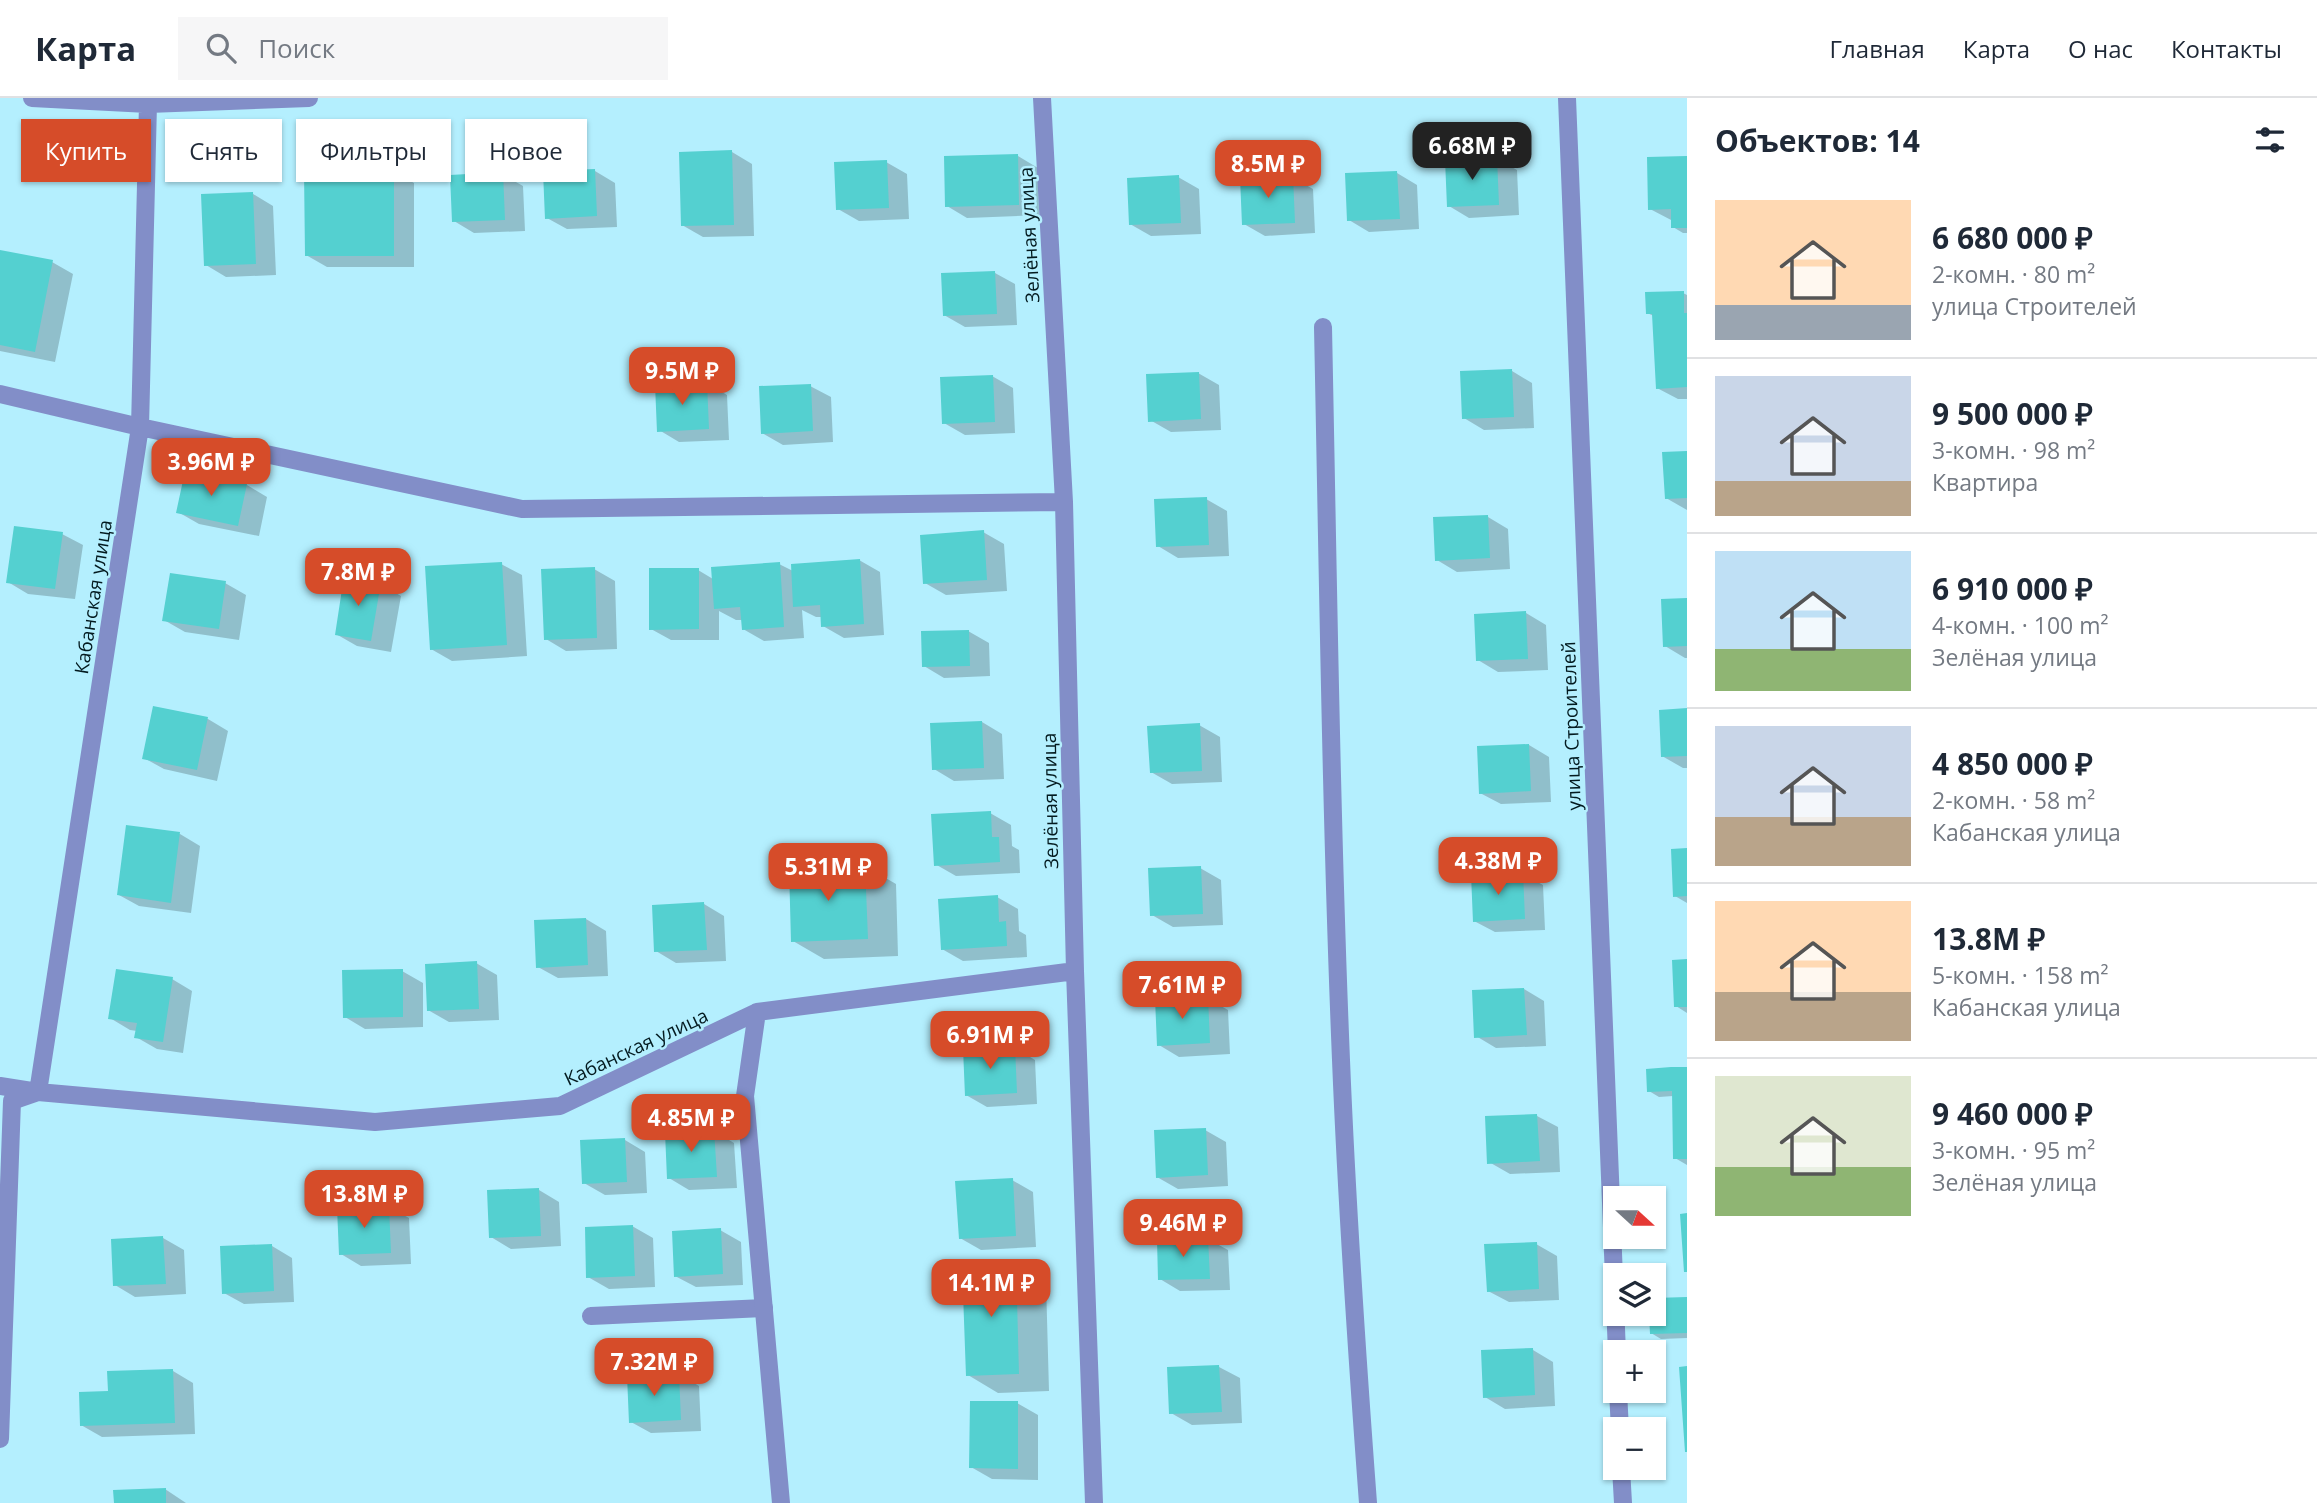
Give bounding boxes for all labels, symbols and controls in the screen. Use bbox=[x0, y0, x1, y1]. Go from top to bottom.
search box bbox=[178, 17, 668, 80]
text: Карта bbox=[35, 26, 136, 71]
icon: search bbox=[202, 29, 240, 67]
text: Поиск bbox=[258, 30, 335, 66]
text: Главная bbox=[1830, 32, 1925, 65]
text: Карта bbox=[1963, 32, 2030, 65]
text: О нас bbox=[2068, 32, 2133, 65]
text: Контакты bbox=[2171, 32, 2282, 65]
chip: Купить bbox=[21, 119, 151, 182]
chip: Снять bbox=[165, 119, 282, 182]
chip: Фильтры bbox=[296, 119, 451, 182]
chip: Новое bbox=[465, 119, 587, 182]
text: Объектов: 14 bbox=[1715, 120, 1920, 161]
icon: filters bbox=[2251, 121, 2289, 159]
pin: 6.68M ₽ bbox=[1407, 122, 1537, 182]
text: 6.68M ₽ bbox=[1428, 129, 1516, 161]
pin: 8.5M ₽ bbox=[1211, 140, 1325, 200]
text: 8.5M ₽ bbox=[1231, 147, 1305, 179]
street label: Зелёная улица bbox=[1012, 166, 1046, 304]
text: 6 680 000 ₽ bbox=[1932, 217, 2093, 258]
icon: home bbox=[1771, 228, 1855, 312]
text: 2-комн. · 80 m² bbox=[1932, 258, 2095, 290]
text: улица Строителей bbox=[1932, 290, 2137, 322]
pin: 9.5M ₽ bbox=[625, 348, 739, 407]
text: 9.5M ₽ bbox=[645, 354, 719, 386]
text: 9 500 000 ₽ bbox=[1932, 393, 2093, 434]
icon: home bbox=[1771, 404, 1855, 488]
text: 3-комн. · 98 m² bbox=[1932, 434, 2095, 466]
pin: 3.96M ₽ bbox=[146, 438, 276, 498]
text: 3.96M ₽ bbox=[167, 445, 255, 477]
text: Квартира bbox=[1932, 466, 2038, 498]
street label: Кабанская улица bbox=[68, 518, 118, 676]
pin: 7.8M ₽ bbox=[301, 548, 415, 608]
text: 7.8M ₽ bbox=[321, 555, 395, 587]
text: 6 910 000 ₽ bbox=[1932, 568, 2093, 609]
icon: home bbox=[1771, 579, 1855, 663]
text: 4-комн. · 100 m² bbox=[1932, 609, 2108, 641]
street label: улица Строителей bbox=[1555, 641, 1587, 811]
text: Зелёная улица bbox=[1932, 641, 2097, 673]
street label: Зелёная улица bbox=[1036, 733, 1064, 869]
text: 4 850 000 ₽ bbox=[1932, 743, 2093, 784]
icon: home bbox=[1771, 754, 1855, 838]
text: 2-комн. · 58 m² bbox=[1932, 784, 2095, 816]
text: Кабанская улица bbox=[1932, 816, 2121, 848]
pin: 4.38M ₽ bbox=[1433, 838, 1563, 897]
pin: 5.31M ₽ bbox=[763, 844, 893, 903]
text: 4.38M ₽ bbox=[1454, 844, 1542, 876]
text: 5.31M ₽ bbox=[784, 850, 872, 882]
text: 13.8M ₽ bbox=[1932, 918, 2046, 959]
icon: home bbox=[1771, 929, 1855, 1013]
text: 5-комн. · 158 m² bbox=[1932, 959, 2108, 991]
pin: 7.61M ₽ bbox=[1117, 962, 1247, 1021]
text: 7.61M ₽ bbox=[1138, 968, 1226, 1000]
text: Кабанская улица bbox=[1932, 991, 2121, 1023]
street label: Кабанская улица bbox=[560, 1002, 712, 1092]
pin: 6.91M ₽ bbox=[925, 1012, 1055, 1071]
text: 6.91M ₽ bbox=[946, 1018, 1034, 1050]
text: 9 460 000 ₽ bbox=[1932, 1093, 2093, 1134]
pin: 4.85M ₽ bbox=[626, 1094, 756, 1154]
text: 4.85M ₽ bbox=[647, 1101, 735, 1133]
icon: home bbox=[1771, 1104, 1855, 1188]
text: 3-комн. · 95 m² bbox=[1932, 1134, 2095, 1166]
text: Зелёная улица bbox=[1932, 1166, 2097, 1198]
pin: 13.8M ₽ bbox=[299, 1170, 429, 1230]
text: 13.8M ₽ bbox=[320, 1177, 408, 1209]
north arrow bbox=[1603, 1186, 1666, 1250]
map controls bbox=[1603, 1186, 1666, 1480]
pin: 9.46M ₽ bbox=[1118, 1200, 1248, 1259]
text: 9.46M ₽ bbox=[1139, 1206, 1227, 1238]
pin: 14.1M ₽ bbox=[926, 1260, 1056, 1319]
button: layers bbox=[1603, 1263, 1666, 1326]
text: 14.1M ₽ bbox=[947, 1266, 1035, 1298]
pin: 7.32M ₽ bbox=[589, 1338, 719, 1398]
button: + bbox=[1603, 1340, 1666, 1403]
text: 7.32M ₽ bbox=[610, 1345, 698, 1377]
button: − bbox=[1603, 1417, 1666, 1480]

